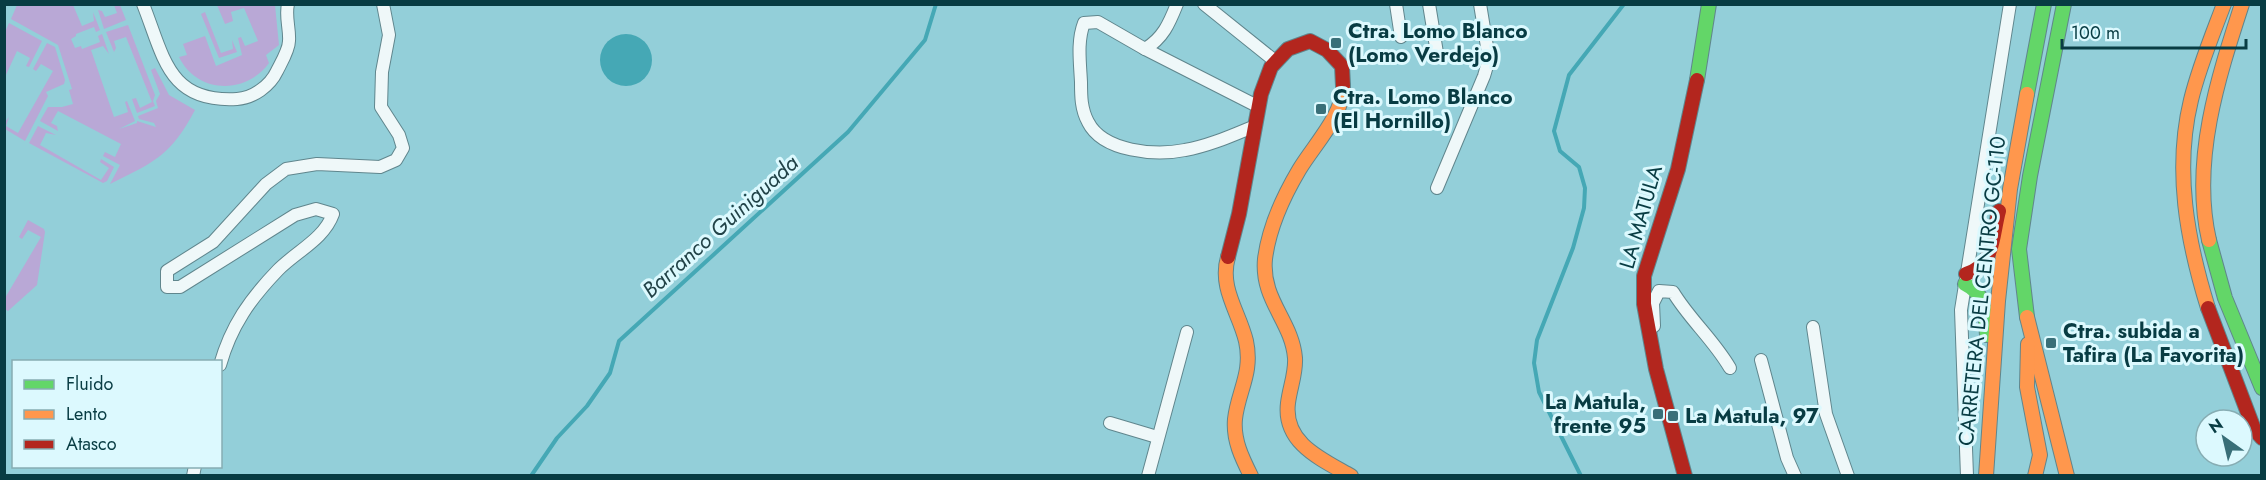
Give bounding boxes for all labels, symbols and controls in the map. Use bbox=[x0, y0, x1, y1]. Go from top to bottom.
scale bar bbox=[2062, 12, 2246, 50]
place label: Ctra. Lomo Blanco (Lomo Verdejo) bbox=[1348, 16, 1528, 70]
text: 100 m bbox=[2071, 20, 2120, 46]
marker: Ctra. Lomo Blanco (Lomo Verdejo) bbox=[1329, 36, 1343, 50]
place label: Ctra. Lomo Blanco (El Hornillo) bbox=[1333, 82, 1513, 136]
marker: Ctra. Lomo Blanco (El Hornillo) bbox=[1314, 102, 1328, 116]
street label: CARRETERA DEL CENTRO GC-110 bbox=[1951, 135, 2013, 447]
water label: Barranco Guiniguada bbox=[635, 147, 805, 305]
street label: LA MATULA bbox=[1612, 162, 1670, 272]
place label: Ctra. subida a Tafira (La Favorita) bbox=[2063, 316, 2244, 370]
marker: Ctra. subida a Tafira (La Favorita) bbox=[2044, 336, 2058, 350]
legend bbox=[12, 360, 222, 468]
text: Fluido bbox=[66, 371, 114, 397]
place label: La Matula, frente 95 bbox=[1545, 387, 1646, 441]
text: Lento bbox=[66, 401, 107, 427]
place label: La Matula, 97 bbox=[1685, 401, 1819, 431]
marker: La Matula, frente 95 bbox=[1651, 407, 1665, 421]
north arrow bbox=[2194, 408, 2254, 468]
marker: La Matula, 97 bbox=[1666, 409, 1680, 423]
text: N bbox=[2204, 413, 2228, 439]
text: Atasco bbox=[66, 431, 117, 457]

